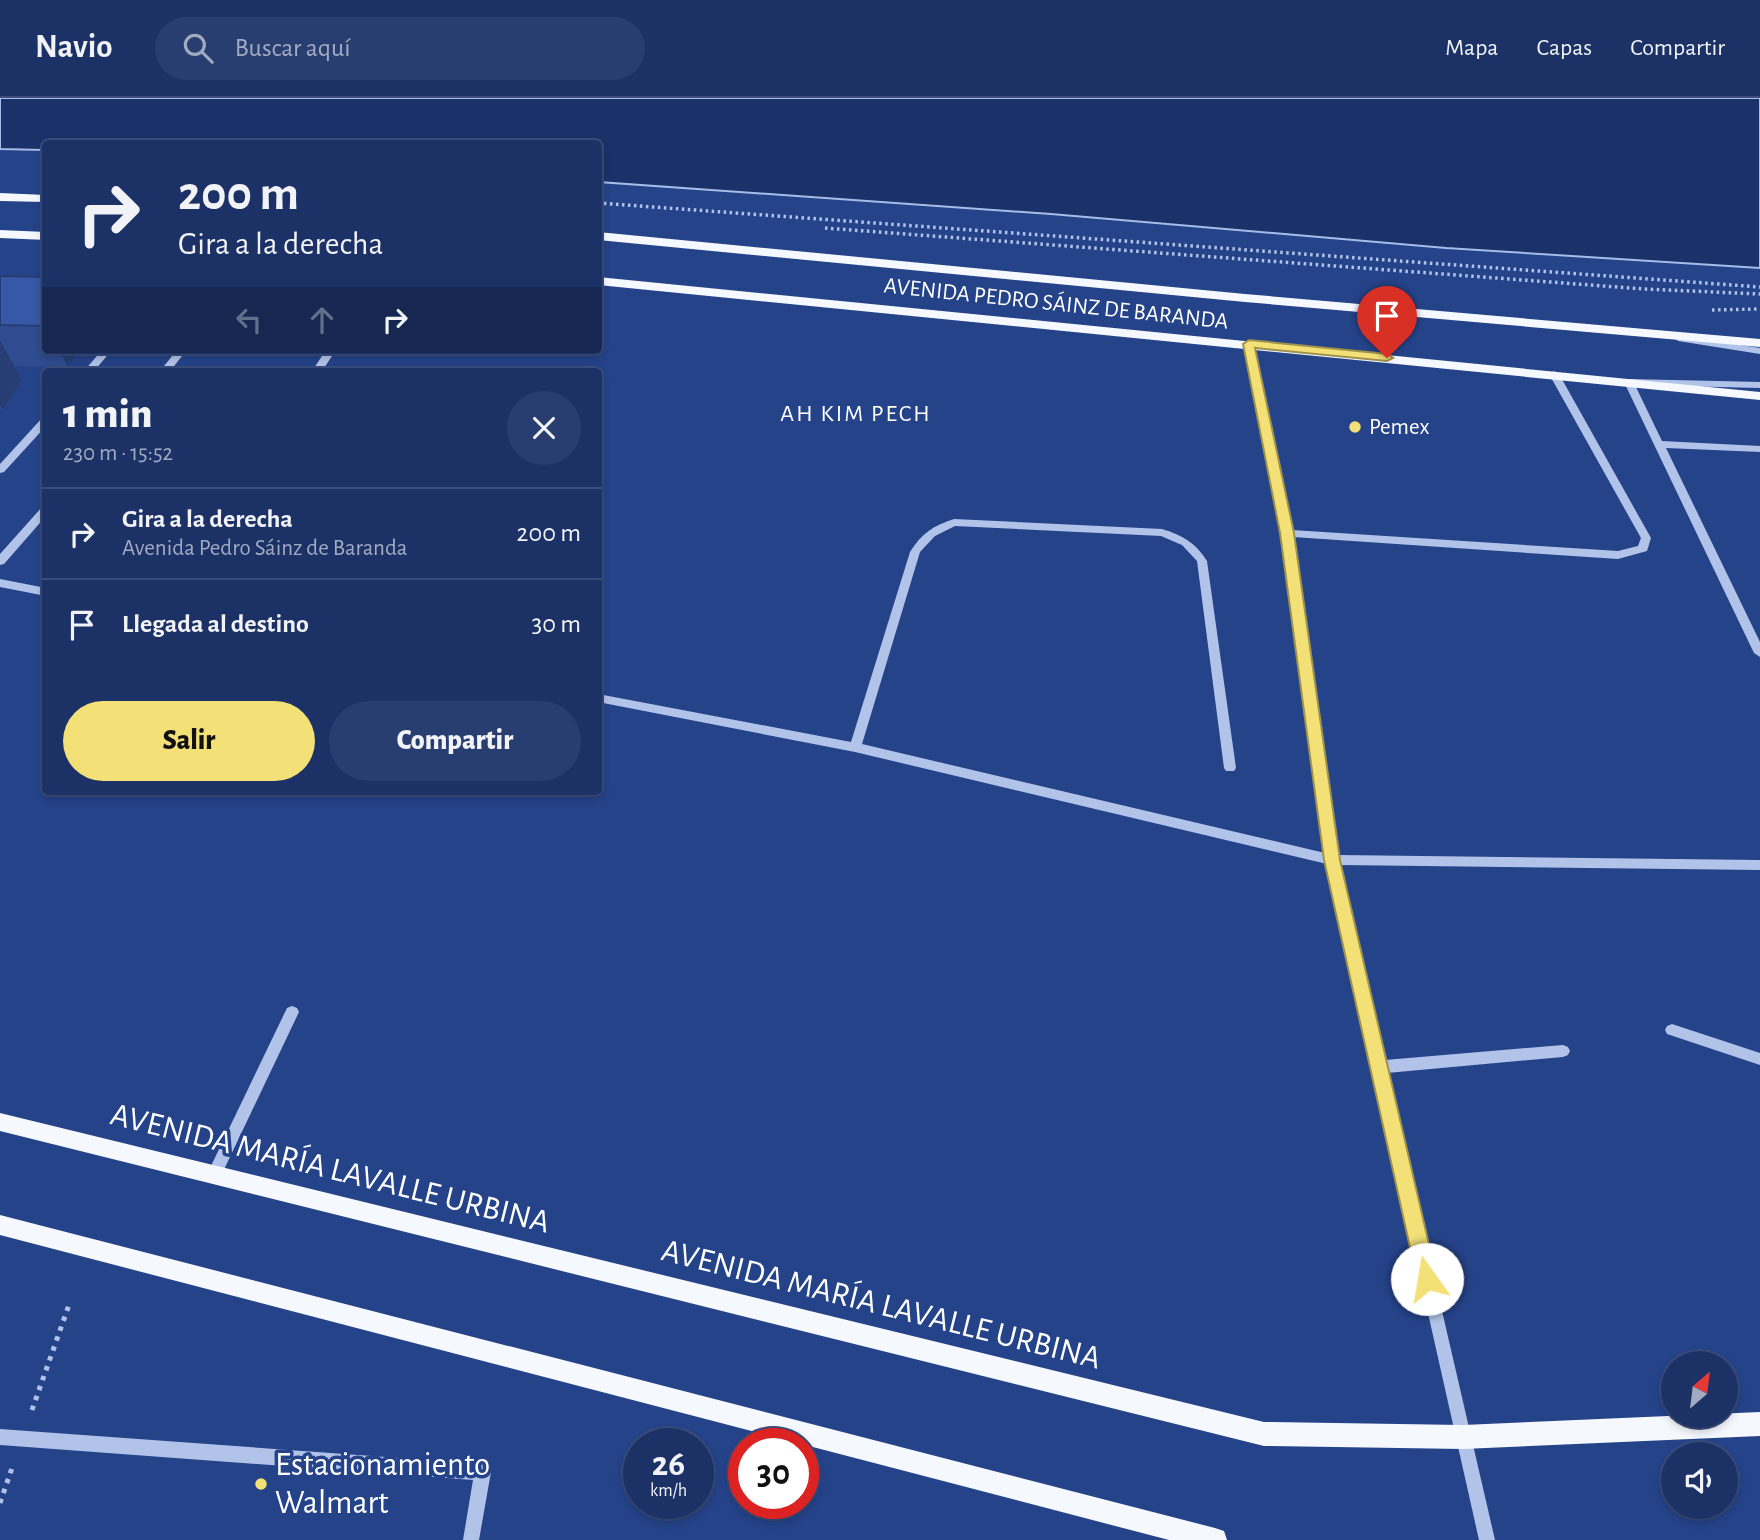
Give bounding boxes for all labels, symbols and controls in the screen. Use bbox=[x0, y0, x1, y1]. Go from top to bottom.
search box bbox=[155, 17, 645, 80]
icon: search bbox=[179, 29, 217, 67]
text: Navio bbox=[35, 31, 113, 64]
text: Buscar aquí bbox=[235, 35, 351, 61]
text: Mapa bbox=[1445, 36, 1498, 60]
text: Capas bbox=[1536, 36, 1592, 60]
text: Compartir bbox=[1630, 36, 1725, 60]
icon: right bbox=[63, 168, 154, 259]
text: 200 m bbox=[178, 170, 299, 219]
text: Gira a la derecha bbox=[178, 228, 383, 260]
street label: AVENIDA PEDRO SÁINZ DE BARANDA bbox=[883, 271, 1230, 334]
pin bbox=[1357, 286, 1417, 358]
icon: arrive bbox=[1368, 297, 1406, 335]
icon: left bbox=[230, 301, 268, 339]
icon: ahead bbox=[303, 301, 341, 339]
icon: right bbox=[376, 301, 414, 339]
button: close bbox=[507, 391, 581, 465]
text: 1 min bbox=[63, 393, 152, 435]
district label: AH KIM PECH bbox=[780, 402, 932, 426]
place label: Pemex bbox=[1369, 416, 1430, 439]
marker: Pemex bbox=[1347, 419, 1363, 435]
text: 230 m · 15:52 bbox=[63, 442, 173, 465]
text: Gira a la derecha bbox=[122, 506, 293, 532]
icon: right bbox=[63, 515, 101, 553]
text: 200 m bbox=[517, 520, 581, 546]
text: Avenida Pedro Sáinz de Baranda bbox=[122, 537, 407, 560]
icon: arrive bbox=[63, 606, 101, 644]
text: Llegada al destino bbox=[122, 611, 309, 637]
text: 30 m bbox=[531, 611, 581, 637]
button: Salir bbox=[63, 701, 315, 781]
button: Compartir bbox=[329, 701, 581, 781]
street label: AVENIDA MARÍA LAVALLE URBINA bbox=[107, 1095, 554, 1240]
street label: AVENIDA MARÍA LAVALLE URBINA bbox=[658, 1231, 1105, 1376]
position arrow bbox=[1390, 1242, 1464, 1316]
north arrow bbox=[1661, 1351, 1738, 1428]
map controls bbox=[1661, 1351, 1738, 1519]
speed limit sign: 30 bbox=[728, 1428, 819, 1519]
button: sound bbox=[1661, 1442, 1738, 1519]
text: 26 bbox=[652, 1447, 685, 1482]
place label: Estacionamiento Walmart bbox=[275, 1449, 490, 1520]
marker: Estacionamiento Walmart bbox=[253, 1476, 269, 1492]
text: km/h bbox=[650, 1482, 687, 1500]

